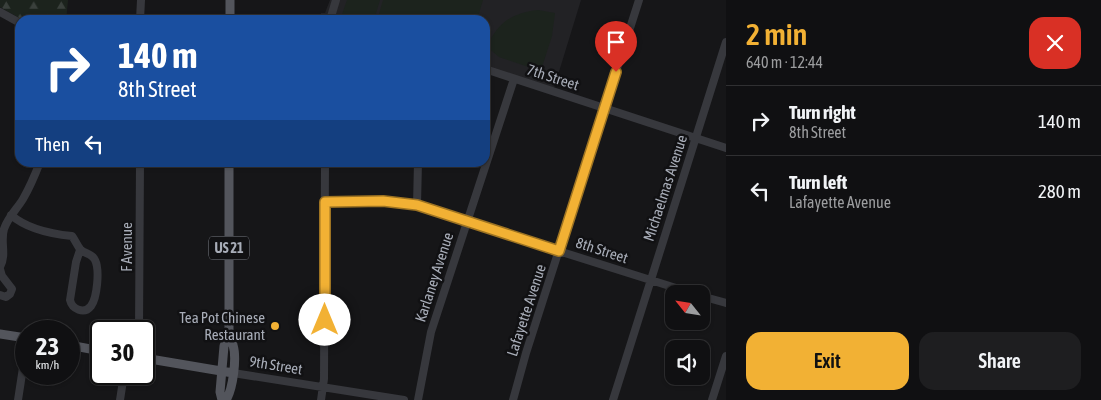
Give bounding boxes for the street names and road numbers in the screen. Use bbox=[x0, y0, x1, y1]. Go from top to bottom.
street label: 7th Street bbox=[525, 61, 581, 93]
street label: Michaelmas Avenue bbox=[640, 133, 690, 243]
street label: F Avenue bbox=[118, 222, 135, 272]
street label: Karlaney Avenue bbox=[412, 230, 457, 324]
street label: 8th Street bbox=[574, 234, 630, 266]
road number: US 21 bbox=[209, 237, 249, 260]
street label: Lafayette Avenue bbox=[503, 262, 549, 358]
street label: 9th Street bbox=[248, 352, 304, 378]

